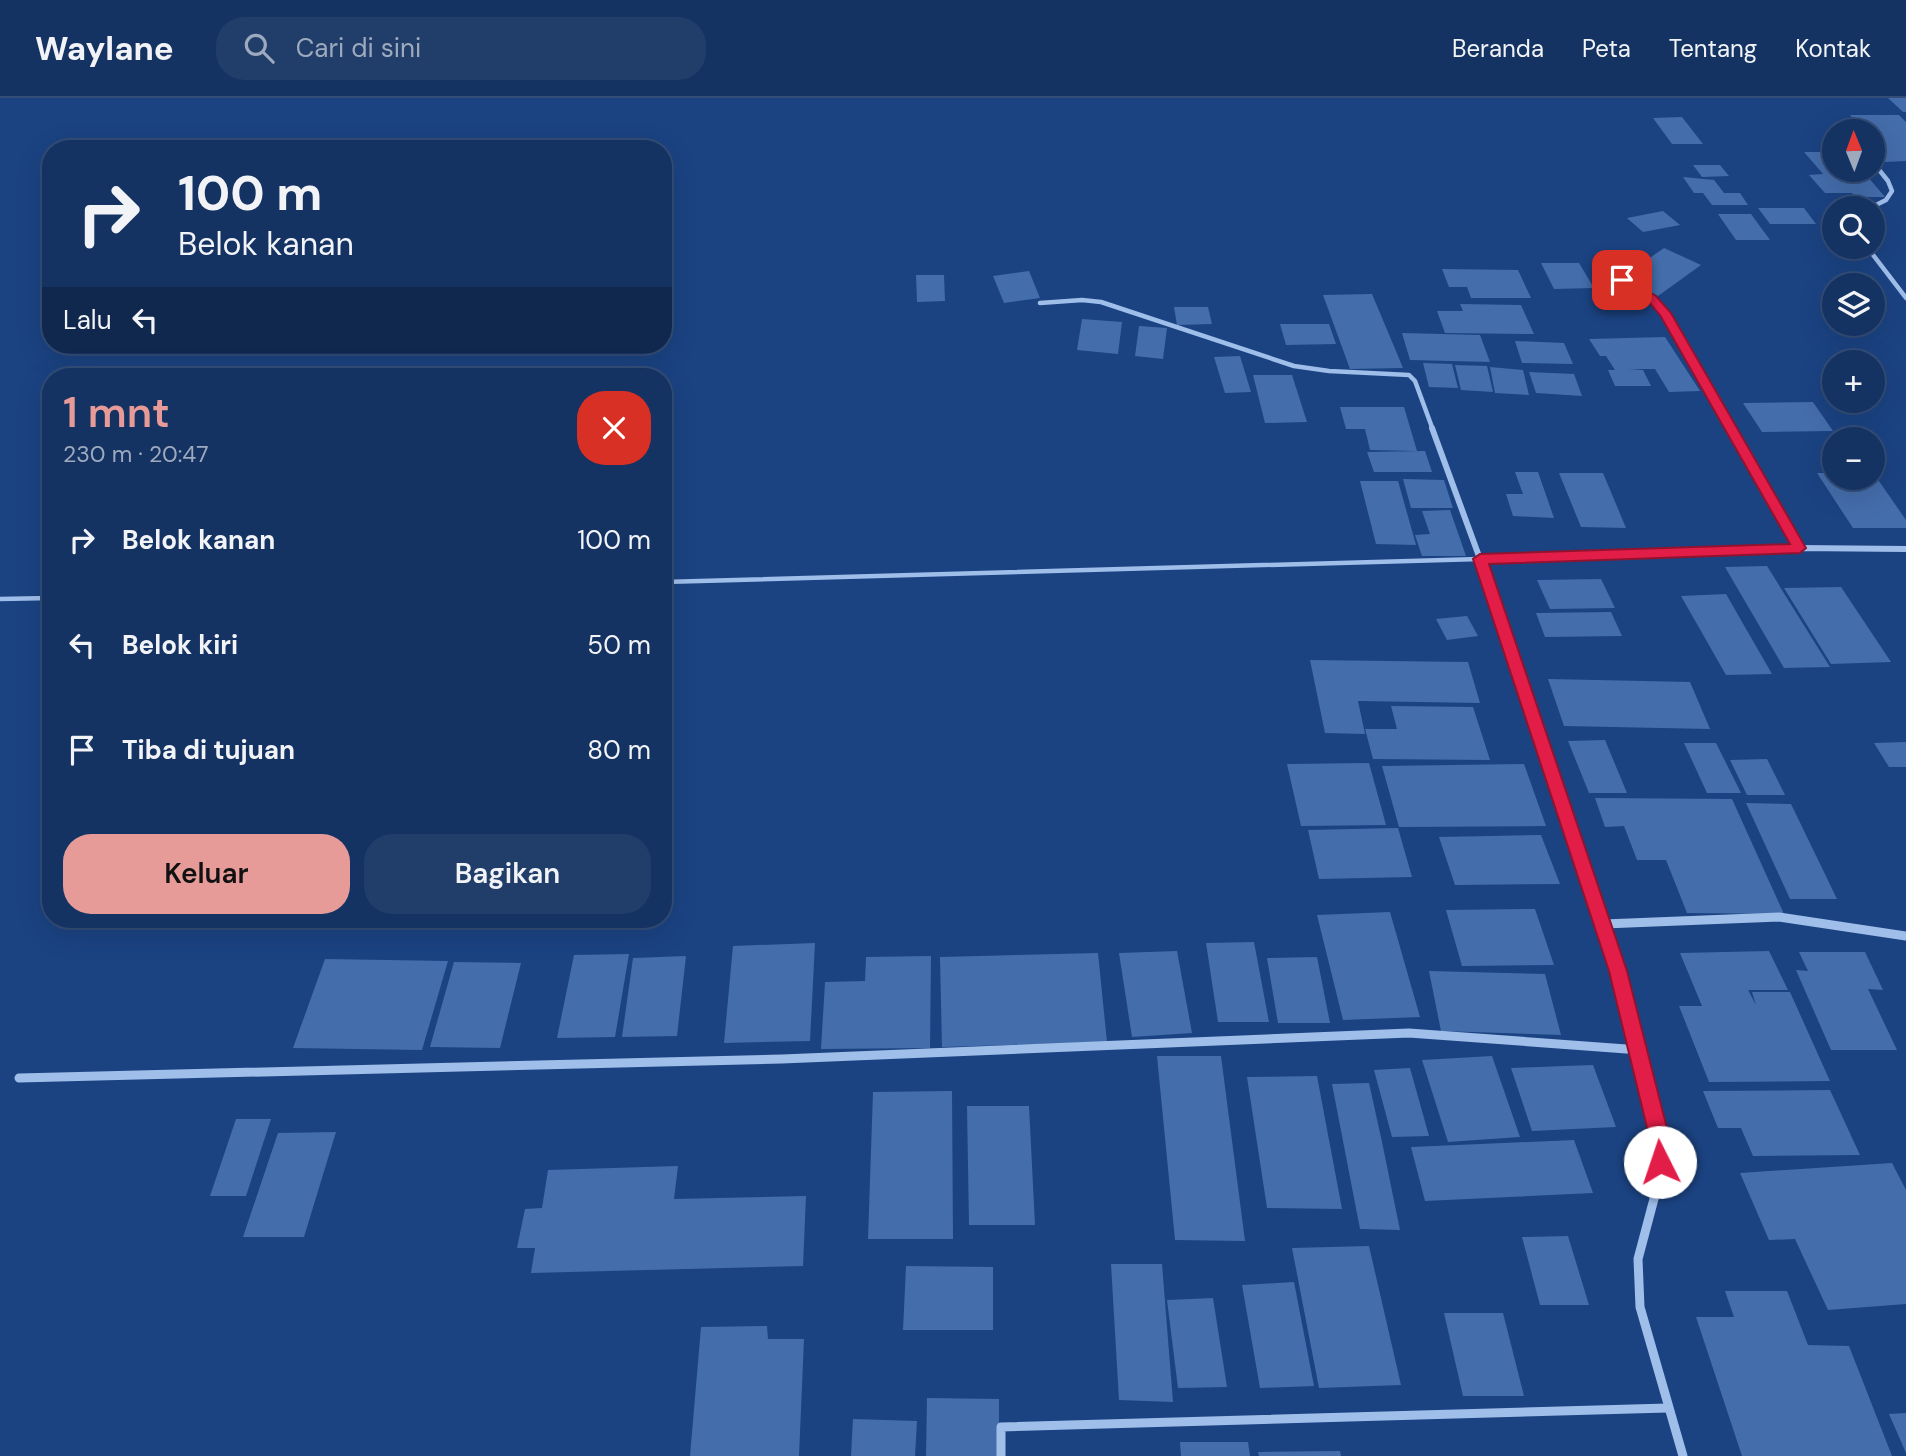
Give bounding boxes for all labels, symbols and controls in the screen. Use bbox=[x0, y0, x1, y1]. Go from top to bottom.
search box bbox=[216, 17, 706, 80]
text: Waylane bbox=[35, 27, 174, 70]
icon: search bbox=[240, 29, 278, 67]
text: Cari di sini bbox=[296, 31, 421, 65]
text: Beranda bbox=[1452, 33, 1544, 64]
text: Peta bbox=[1582, 33, 1631, 64]
text: Tentang bbox=[1669, 33, 1757, 64]
text: Kontak bbox=[1795, 33, 1871, 64]
north arrow bbox=[1822, 119, 1885, 182]
map controls bbox=[1822, 119, 1885, 490]
text: 100 m bbox=[178, 161, 322, 225]
icon: right bbox=[63, 168, 154, 259]
button: search bbox=[1822, 196, 1885, 259]
text: Belok kanan bbox=[178, 223, 354, 265]
pin bbox=[1592, 250, 1652, 310]
icon: arrive bbox=[1603, 261, 1641, 299]
button: layers bbox=[1822, 273, 1885, 336]
icon: left bbox=[126, 301, 164, 339]
text: Lalu bbox=[63, 303, 112, 337]
button: + bbox=[1822, 350, 1885, 413]
text: 1 mnt bbox=[63, 385, 170, 440]
button: close bbox=[577, 391, 651, 465]
button: − bbox=[1822, 427, 1885, 490]
text: 230 m · 20:47 bbox=[63, 439, 209, 469]
icon: right bbox=[63, 521, 101, 559]
text: Belok kanan bbox=[122, 523, 275, 557]
text: 100 m bbox=[577, 523, 651, 557]
icon: left bbox=[63, 626, 101, 664]
text: Belok kiri bbox=[122, 628, 238, 662]
text: 50 m bbox=[587, 628, 651, 662]
icon: arrive bbox=[63, 731, 101, 769]
text: Tiba di tujuan bbox=[122, 733, 295, 767]
text: 80 m bbox=[587, 733, 651, 767]
button: Keluar bbox=[63, 834, 350, 914]
button: Bagikan bbox=[364, 834, 651, 914]
position arrow bbox=[1623, 1125, 1697, 1199]

